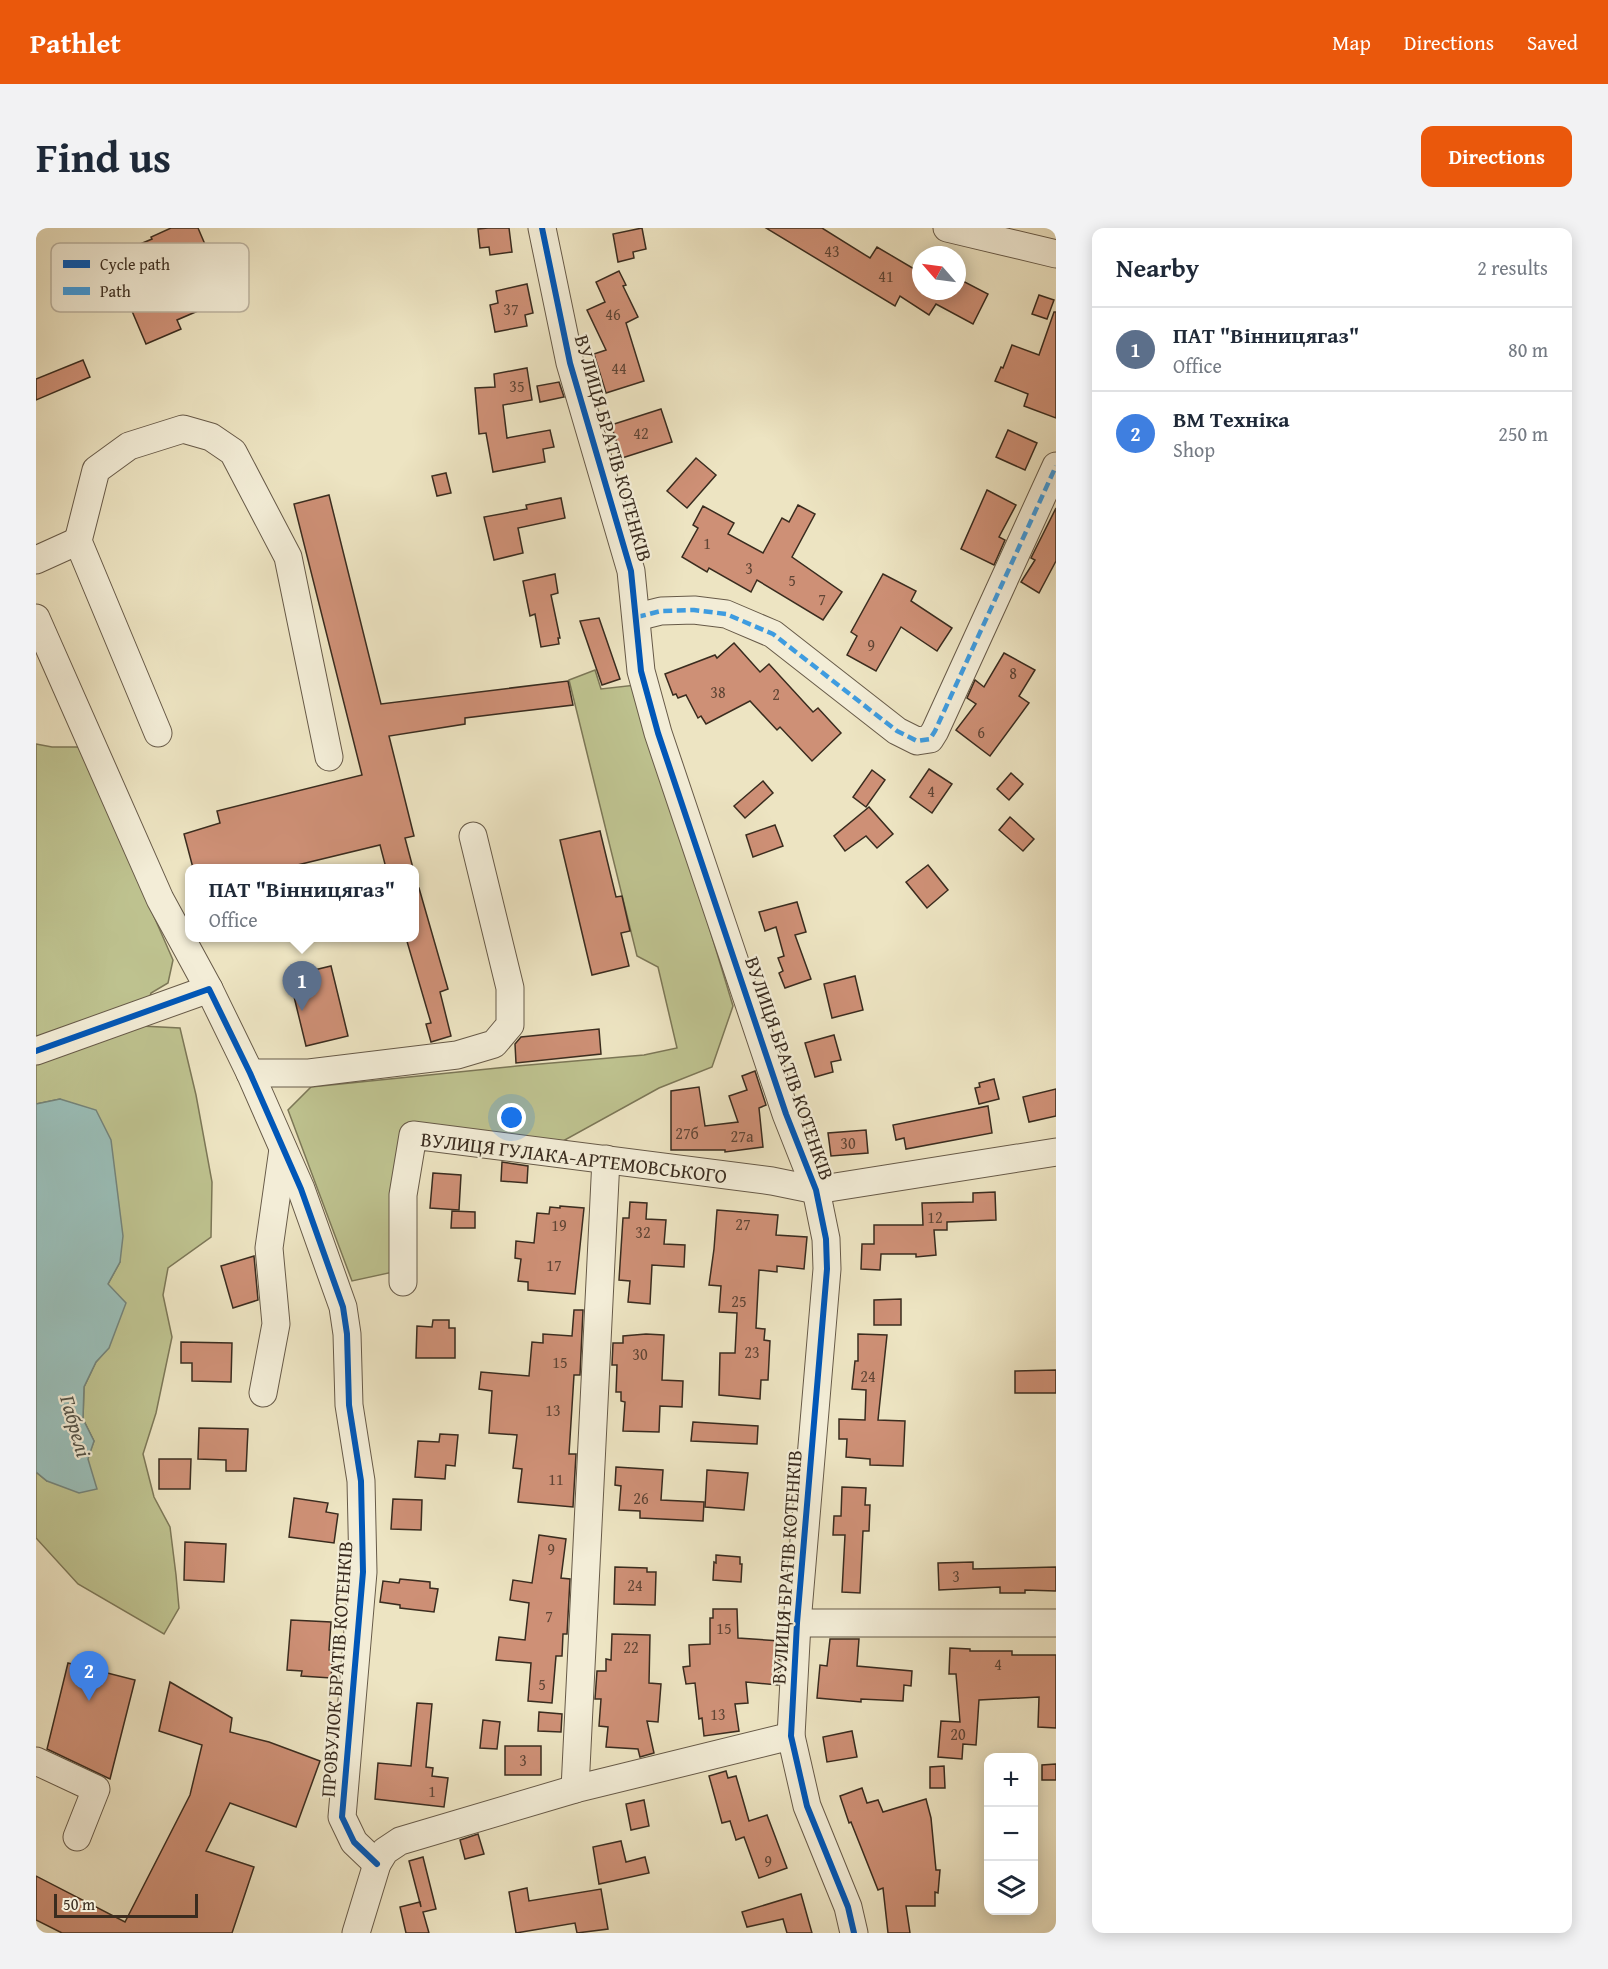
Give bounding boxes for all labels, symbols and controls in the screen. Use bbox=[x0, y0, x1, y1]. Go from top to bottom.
text: Pathlet bbox=[30, 22, 121, 63]
text: Map bbox=[1332, 27, 1371, 58]
text: Directions bbox=[1404, 27, 1494, 58]
text: Saved bbox=[1527, 27, 1578, 58]
text: Find us bbox=[36, 126, 171, 187]
button: Directions bbox=[1421, 126, 1572, 187]
house number: 43 bbox=[824, 239, 840, 263]
legend bbox=[51, 243, 249, 312]
north arrow bbox=[912, 246, 966, 300]
text: Nearby bbox=[1116, 248, 1199, 287]
text: Cycle path bbox=[100, 252, 170, 276]
text: 2 results bbox=[1477, 253, 1548, 282]
house number: 41 bbox=[878, 264, 894, 288]
text: Path bbox=[100, 279, 131, 303]
house number: 37 bbox=[503, 297, 519, 321]
house number: 46 bbox=[605, 302, 621, 326]
text: ПАТ "Вінницягаз" bbox=[1173, 319, 1360, 351]
street label: ВУЛИЦЯ БРАТІВ КОТЕНКІВ bbox=[568, 331, 660, 565]
text: 1 bbox=[1130, 335, 1141, 364]
text: 80 m bbox=[1508, 335, 1548, 364]
text: Office bbox=[1173, 351, 1222, 380]
house number: 44 bbox=[611, 356, 627, 380]
house number: 35 bbox=[509, 374, 525, 398]
text: ВМ Техніка bbox=[1173, 403, 1290, 435]
text: 2 bbox=[1130, 419, 1141, 448]
text: 250 m bbox=[1498, 419, 1548, 448]
house number: 42 bbox=[633, 421, 649, 445]
text: Shop bbox=[1173, 435, 1215, 464]
house number: 1 bbox=[703, 531, 711, 555]
house number: 3 bbox=[745, 556, 753, 580]
house number: 5 bbox=[788, 568, 796, 592]
house number: 7 bbox=[818, 587, 826, 611]
house number: 9 bbox=[867, 633, 875, 657]
house number: 8 bbox=[1009, 661, 1017, 685]
house number: 38 bbox=[710, 680, 726, 704]
house number: 2 bbox=[772, 682, 780, 706]
house number: 6 bbox=[977, 720, 985, 744]
house number: 4 bbox=[927, 779, 935, 803]
popup bbox=[185, 864, 419, 942]
text: ПАТ "Вінницягаз" bbox=[209, 873, 395, 905]
text: Office bbox=[209, 905, 258, 934]
street label: ВУЛИЦЯ БРАТІВ КОТЕНКІВ bbox=[738, 952, 842, 1184]
pin: 1 bbox=[282, 962, 322, 1011]
your location bbox=[497, 1103, 526, 1132]
house number: 27б bbox=[675, 1121, 699, 1145]
street label: ВУЛИЦЯ ГУЛАКА-АРТЕМОВСЬКОГО bbox=[419, 1124, 729, 1190]
house number: 27а bbox=[730, 1124, 754, 1148]
house number: 30 bbox=[840, 1131, 856, 1155]
house number: 12 bbox=[927, 1205, 943, 1229]
house number: 27 bbox=[735, 1212, 751, 1236]
house number: 19 bbox=[551, 1213, 567, 1237]
house number: 32 bbox=[635, 1220, 651, 1244]
house number: 17 bbox=[546, 1253, 562, 1277]
house number: 25 bbox=[731, 1289, 747, 1313]
house number: 23 bbox=[744, 1340, 760, 1364]
house number: 30 bbox=[632, 1342, 648, 1366]
house number: 15 bbox=[552, 1350, 568, 1374]
house number: 24 bbox=[860, 1364, 876, 1388]
water label: Габрелі bbox=[52, 1390, 100, 1461]
house number: 13 bbox=[545, 1398, 561, 1422]
street label: ВУЛИЦЯ БРАТІВ КОТЕНКІВ bbox=[763, 1449, 809, 1685]
house number: 11 bbox=[548, 1467, 564, 1491]
house number: 26 bbox=[633, 1486, 649, 1510]
house number: 9 bbox=[547, 1537, 555, 1561]
street label: ПРОВУЛОК БРАТІВ КОТЕНКІВ bbox=[313, 1540, 359, 1798]
house number: 3 bbox=[952, 1564, 960, 1588]
house number: 24 bbox=[627, 1573, 643, 1597]
house number: 7 bbox=[545, 1604, 553, 1628]
house number: 15 bbox=[716, 1616, 732, 1640]
house number: 22 bbox=[623, 1635, 639, 1659]
pin: 2 bbox=[70, 1652, 108, 1701]
house number: 4 bbox=[994, 1652, 1002, 1676]
house number: 5 bbox=[538, 1672, 546, 1696]
house number: 13 bbox=[710, 1702, 726, 1726]
house number: 20 bbox=[950, 1722, 966, 1746]
house number: 3 bbox=[519, 1748, 527, 1772]
map controls bbox=[984, 1753, 1038, 1915]
button: + bbox=[984, 1753, 1038, 1807]
house number: 1 bbox=[428, 1779, 436, 1803]
button: − bbox=[984, 1807, 1038, 1861]
house number: 9 bbox=[764, 1849, 772, 1873]
button: layers bbox=[984, 1861, 1038, 1915]
scale bar bbox=[54, 1891, 198, 1918]
text: 50 m bbox=[63, 1892, 95, 1916]

